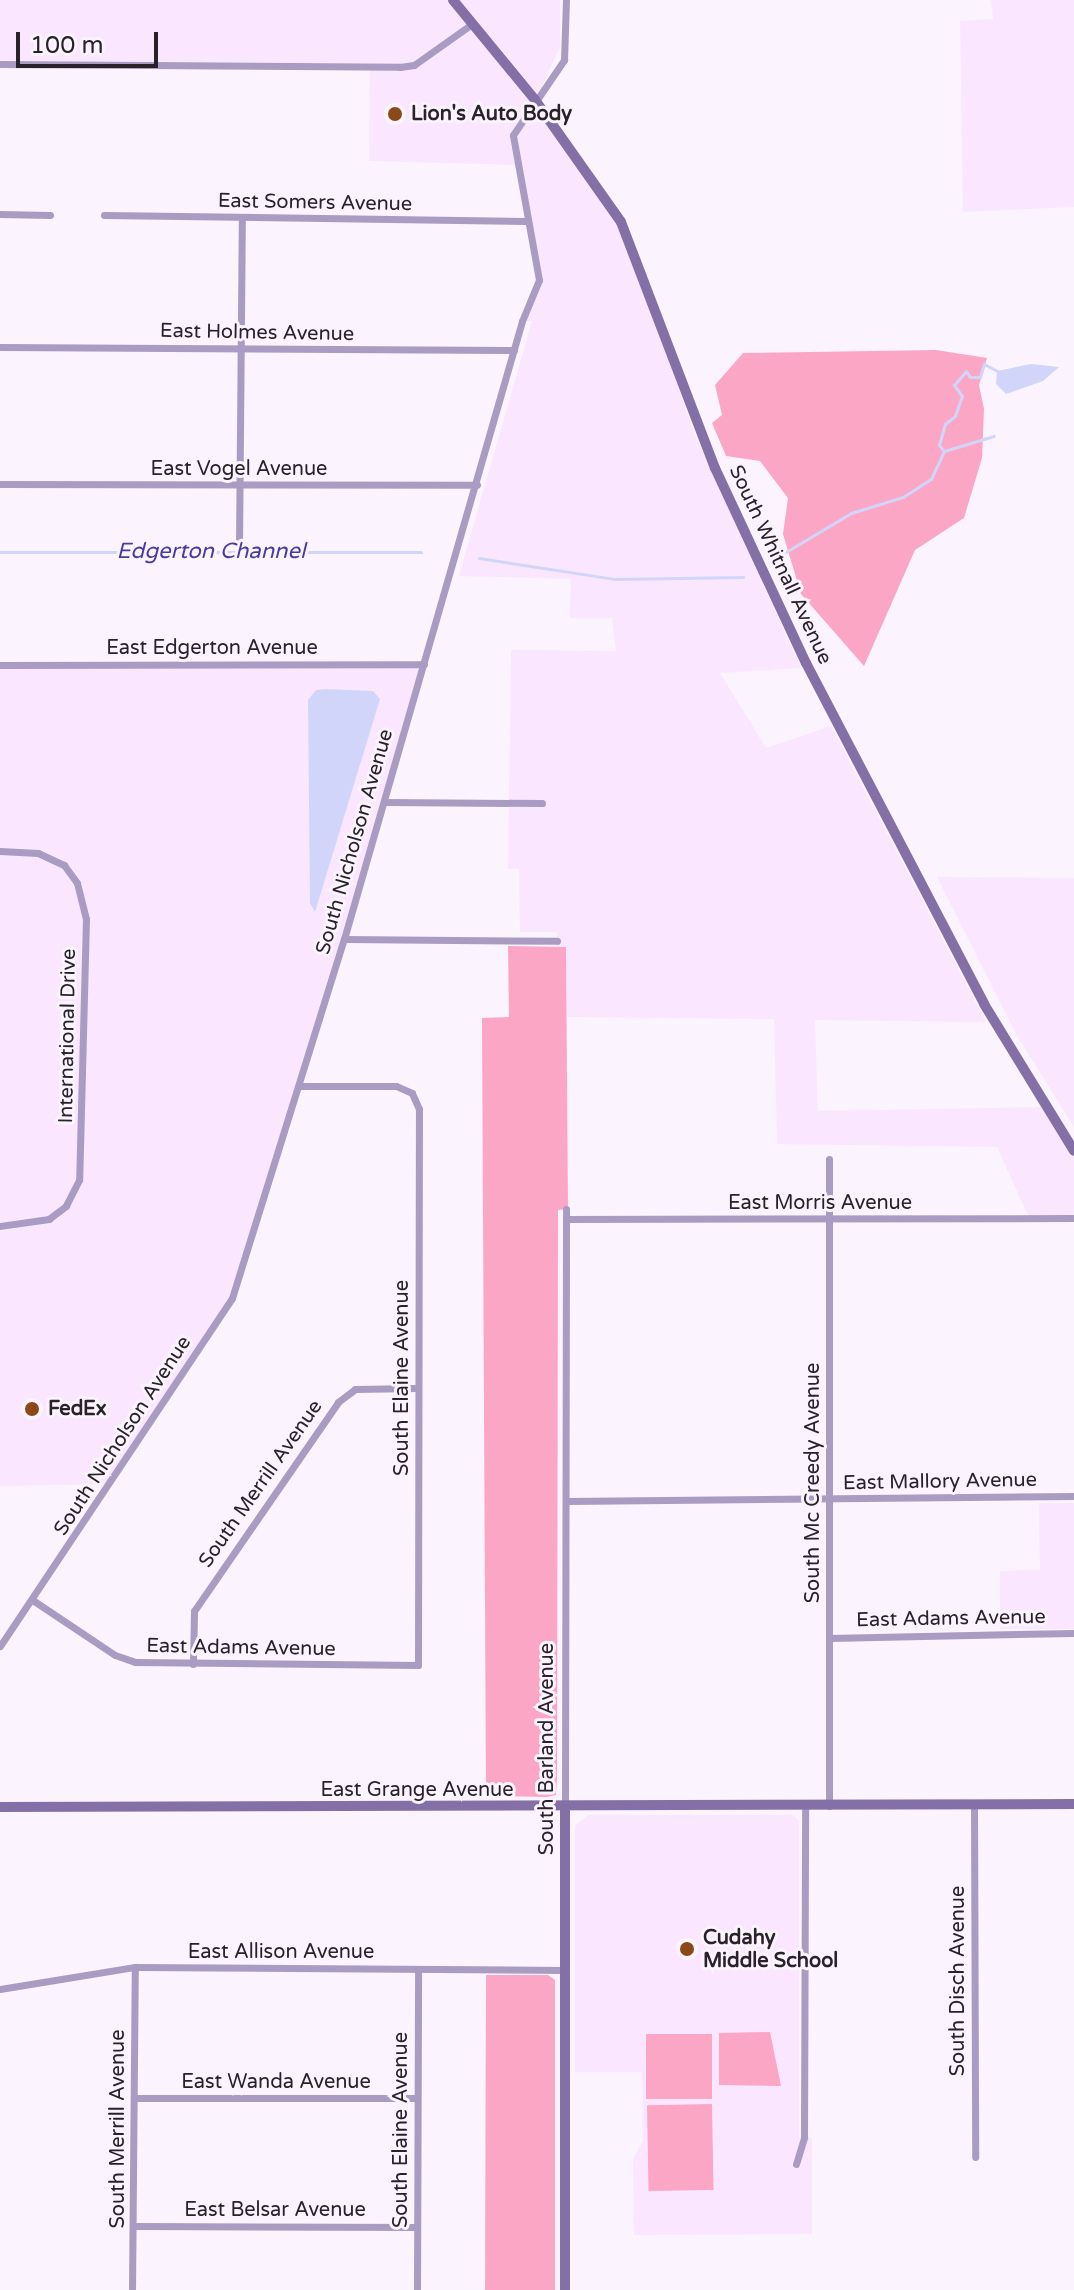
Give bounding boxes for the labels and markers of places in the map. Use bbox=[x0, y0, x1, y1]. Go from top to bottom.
place label: Lion's Auto Body bbox=[411, 102, 572, 126]
marker: Lion's Auto Body bbox=[386, 105, 404, 123]
place label: FedEx bbox=[48, 1397, 107, 1421]
marker: FedEx bbox=[23, 1400, 41, 1418]
place label: Cudahy Middle School bbox=[703, 1926, 838, 1973]
marker: Cudahy Middle School bbox=[678, 1940, 696, 1958]

